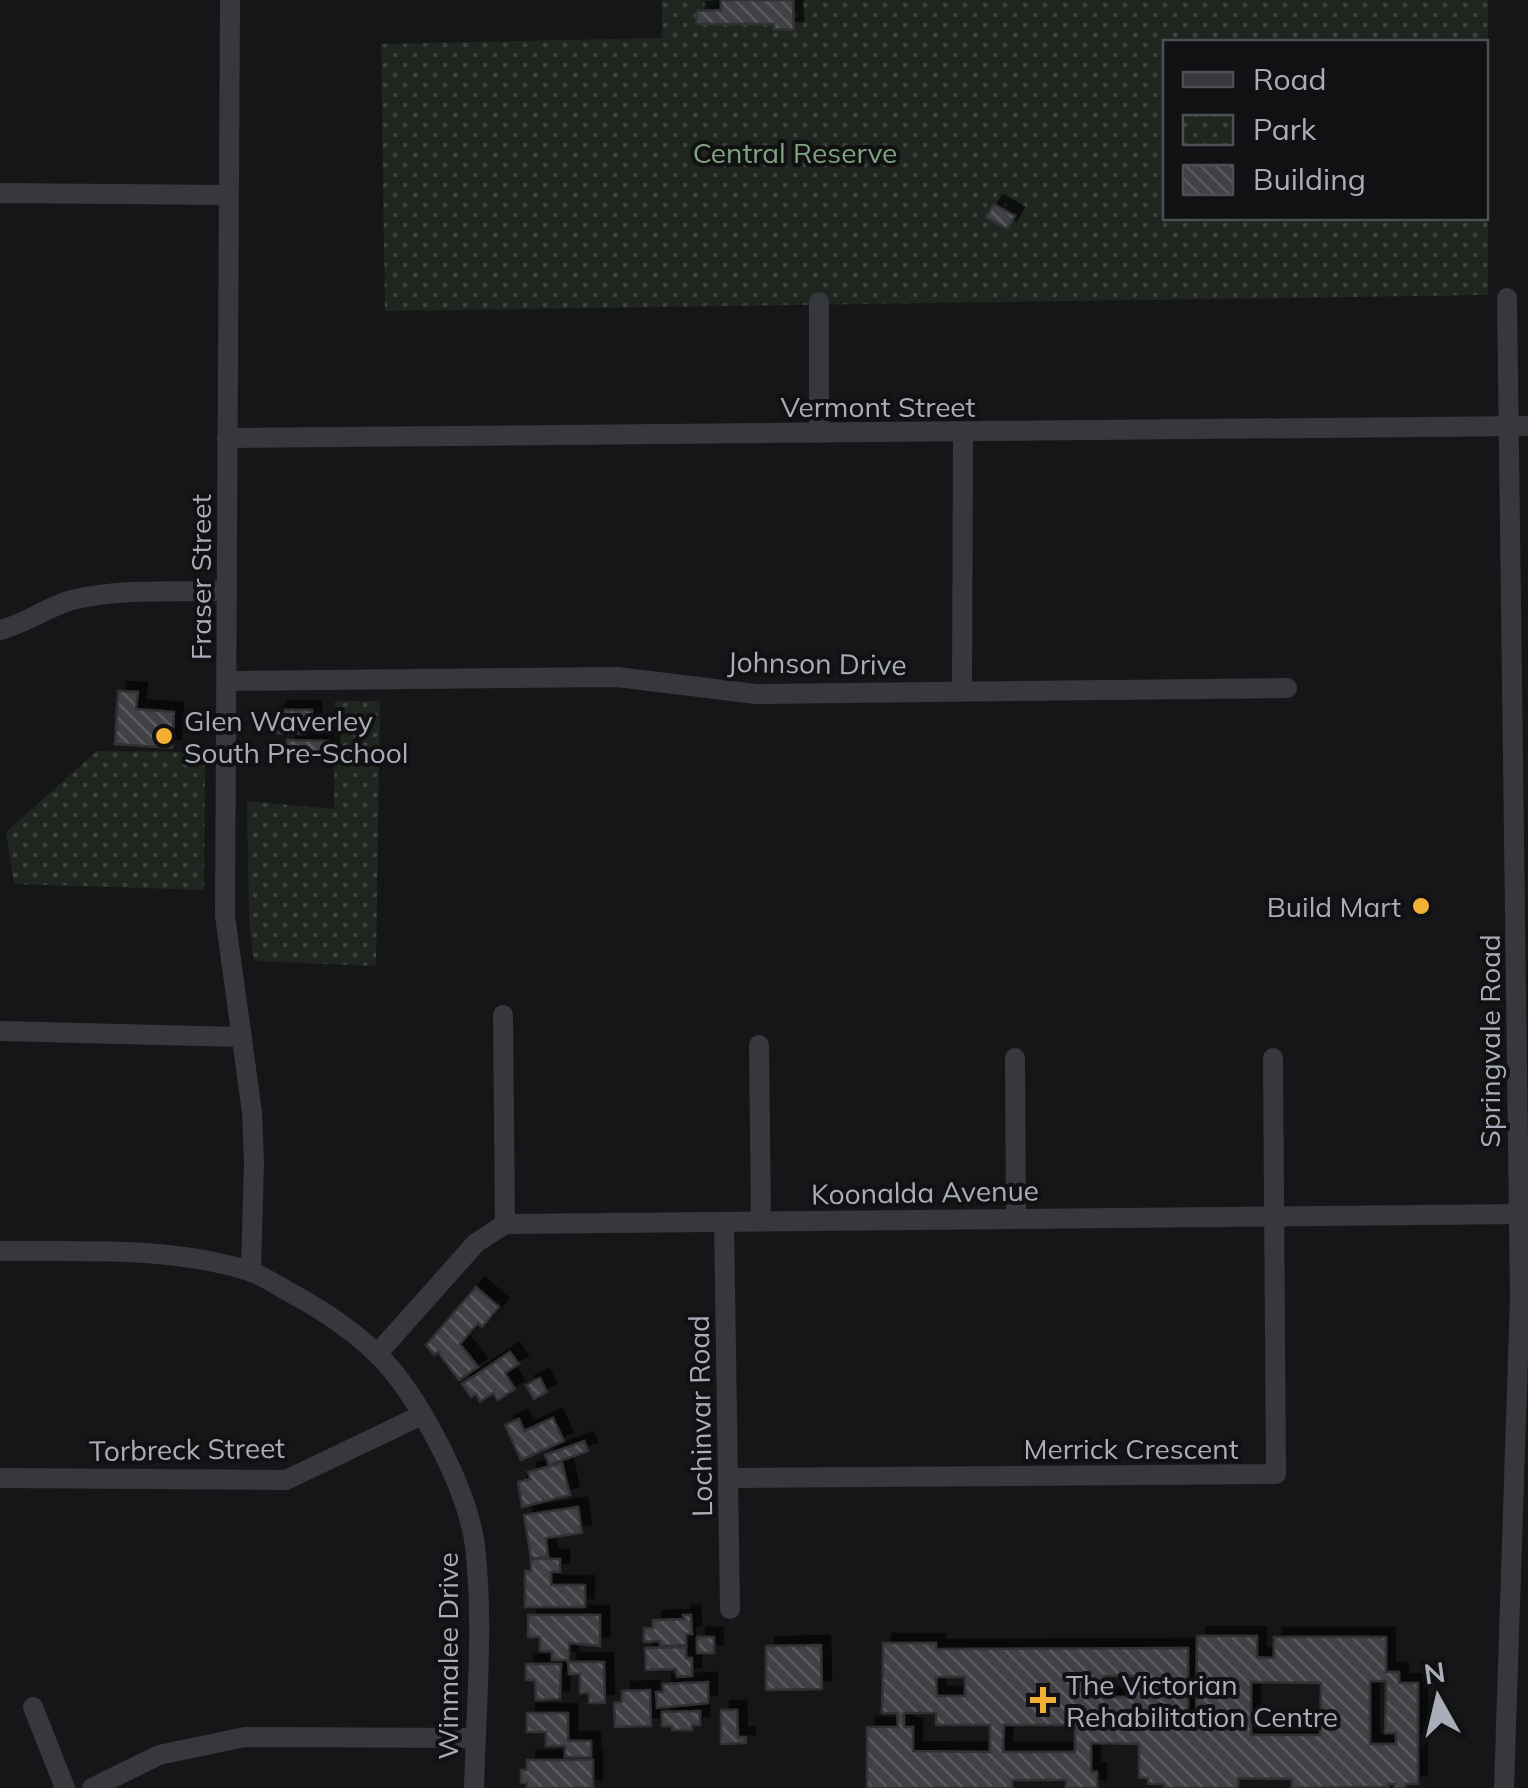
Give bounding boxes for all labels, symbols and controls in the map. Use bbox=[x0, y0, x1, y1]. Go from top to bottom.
legend bbox=[1163, 40, 1488, 220]
text: Road bbox=[1253, 60, 1327, 98]
text: Park bbox=[1253, 110, 1317, 148]
park label: Central Reserve bbox=[693, 135, 897, 170]
text: Building bbox=[1253, 160, 1366, 198]
street label: Vermont Street bbox=[781, 389, 976, 424]
street label: Fraser Street bbox=[183, 494, 218, 660]
street label: Johnson Drive bbox=[727, 644, 907, 682]
place label: Glen Waverley South Pre-School bbox=[184, 703, 408, 770]
marker: Glen Waverley South Pre-School bbox=[153, 725, 175, 747]
place label: Build Mart bbox=[1267, 889, 1401, 924]
marker: Build Mart bbox=[1410, 895, 1432, 917]
street label: Springvale Road bbox=[1472, 934, 1507, 1148]
street label: Koonalda Avenue bbox=[811, 1173, 1039, 1211]
street label: Lochinvar Road bbox=[681, 1315, 719, 1517]
street label: Torbreck Street bbox=[89, 1430, 285, 1468]
street label: Merrick Crescent bbox=[1023, 1431, 1239, 1466]
street label: Winmalee Drive bbox=[430, 1552, 465, 1760]
north arrow bbox=[1388, 1648, 1488, 1748]
text: N bbox=[1422, 1654, 1447, 1692]
place label: The Victorian Rehabilitation Centre bbox=[1066, 1667, 1338, 1734]
marker: The Victorian Rehabilitation Centre bbox=[1030, 1687, 1056, 1713]

